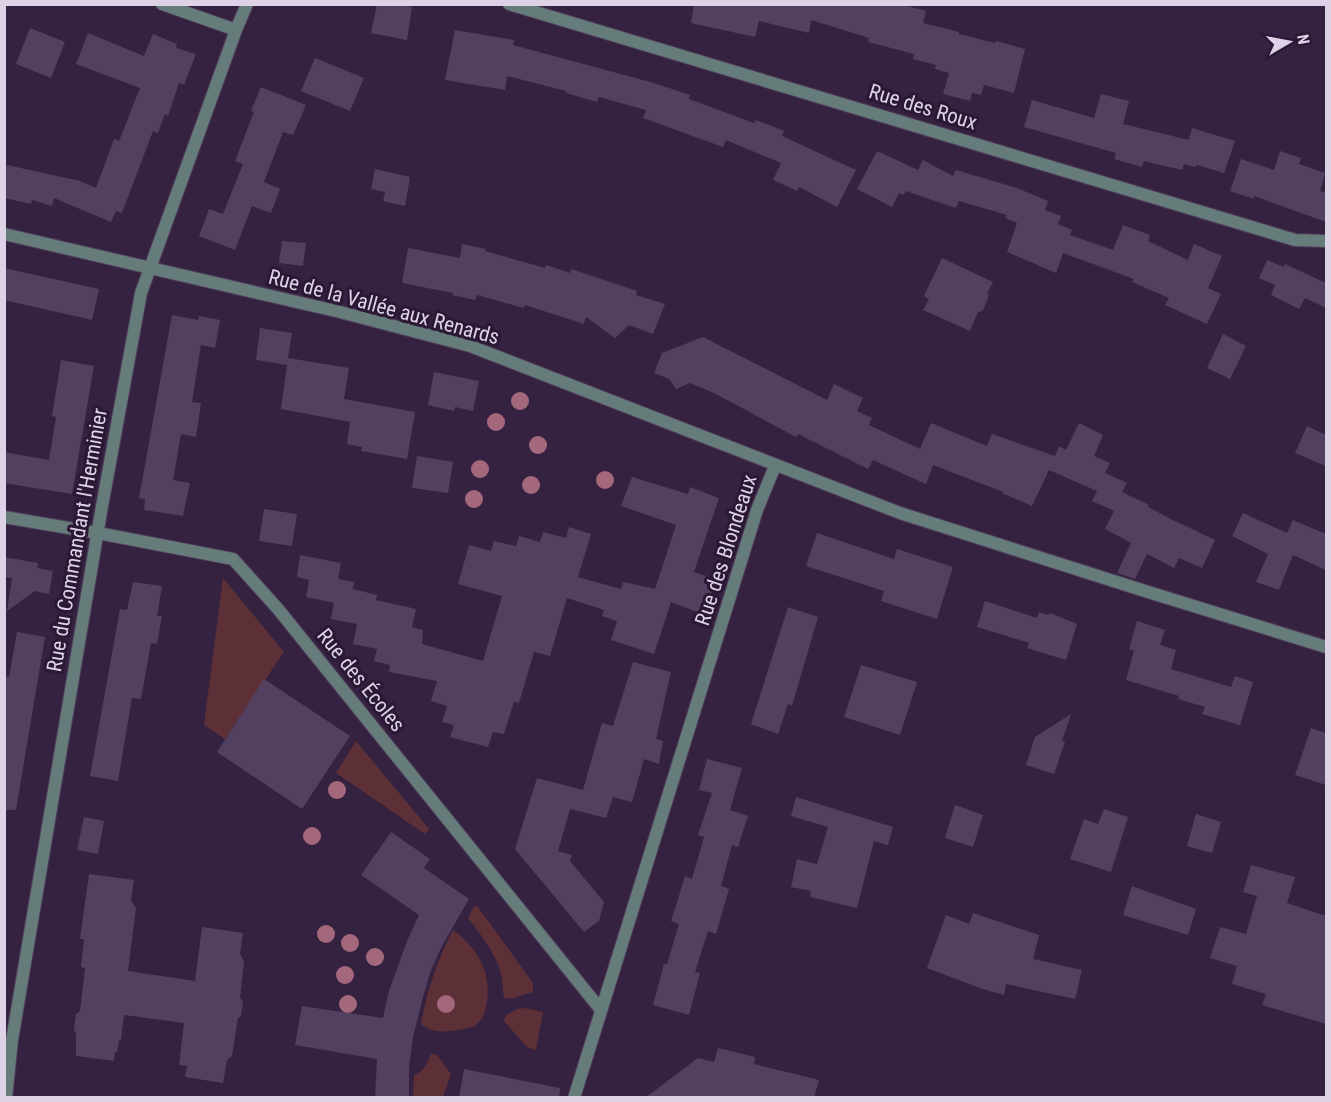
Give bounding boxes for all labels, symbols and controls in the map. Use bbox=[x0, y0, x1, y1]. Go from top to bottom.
north arrow bbox=[1259, 12, 1319, 72]
text: N bbox=[1293, 33, 1313, 46]
street label: Rue des Roux bbox=[866, 79, 980, 135]
street label: Rue de la Vallée aux Renards bbox=[266, 265, 502, 349]
street label: Rue du Commandant l'Herminier bbox=[42, 406, 112, 674]
street label: Rue des Blondeaux bbox=[690, 471, 762, 629]
street label: Rue des Écoles bbox=[312, 624, 410, 736]

